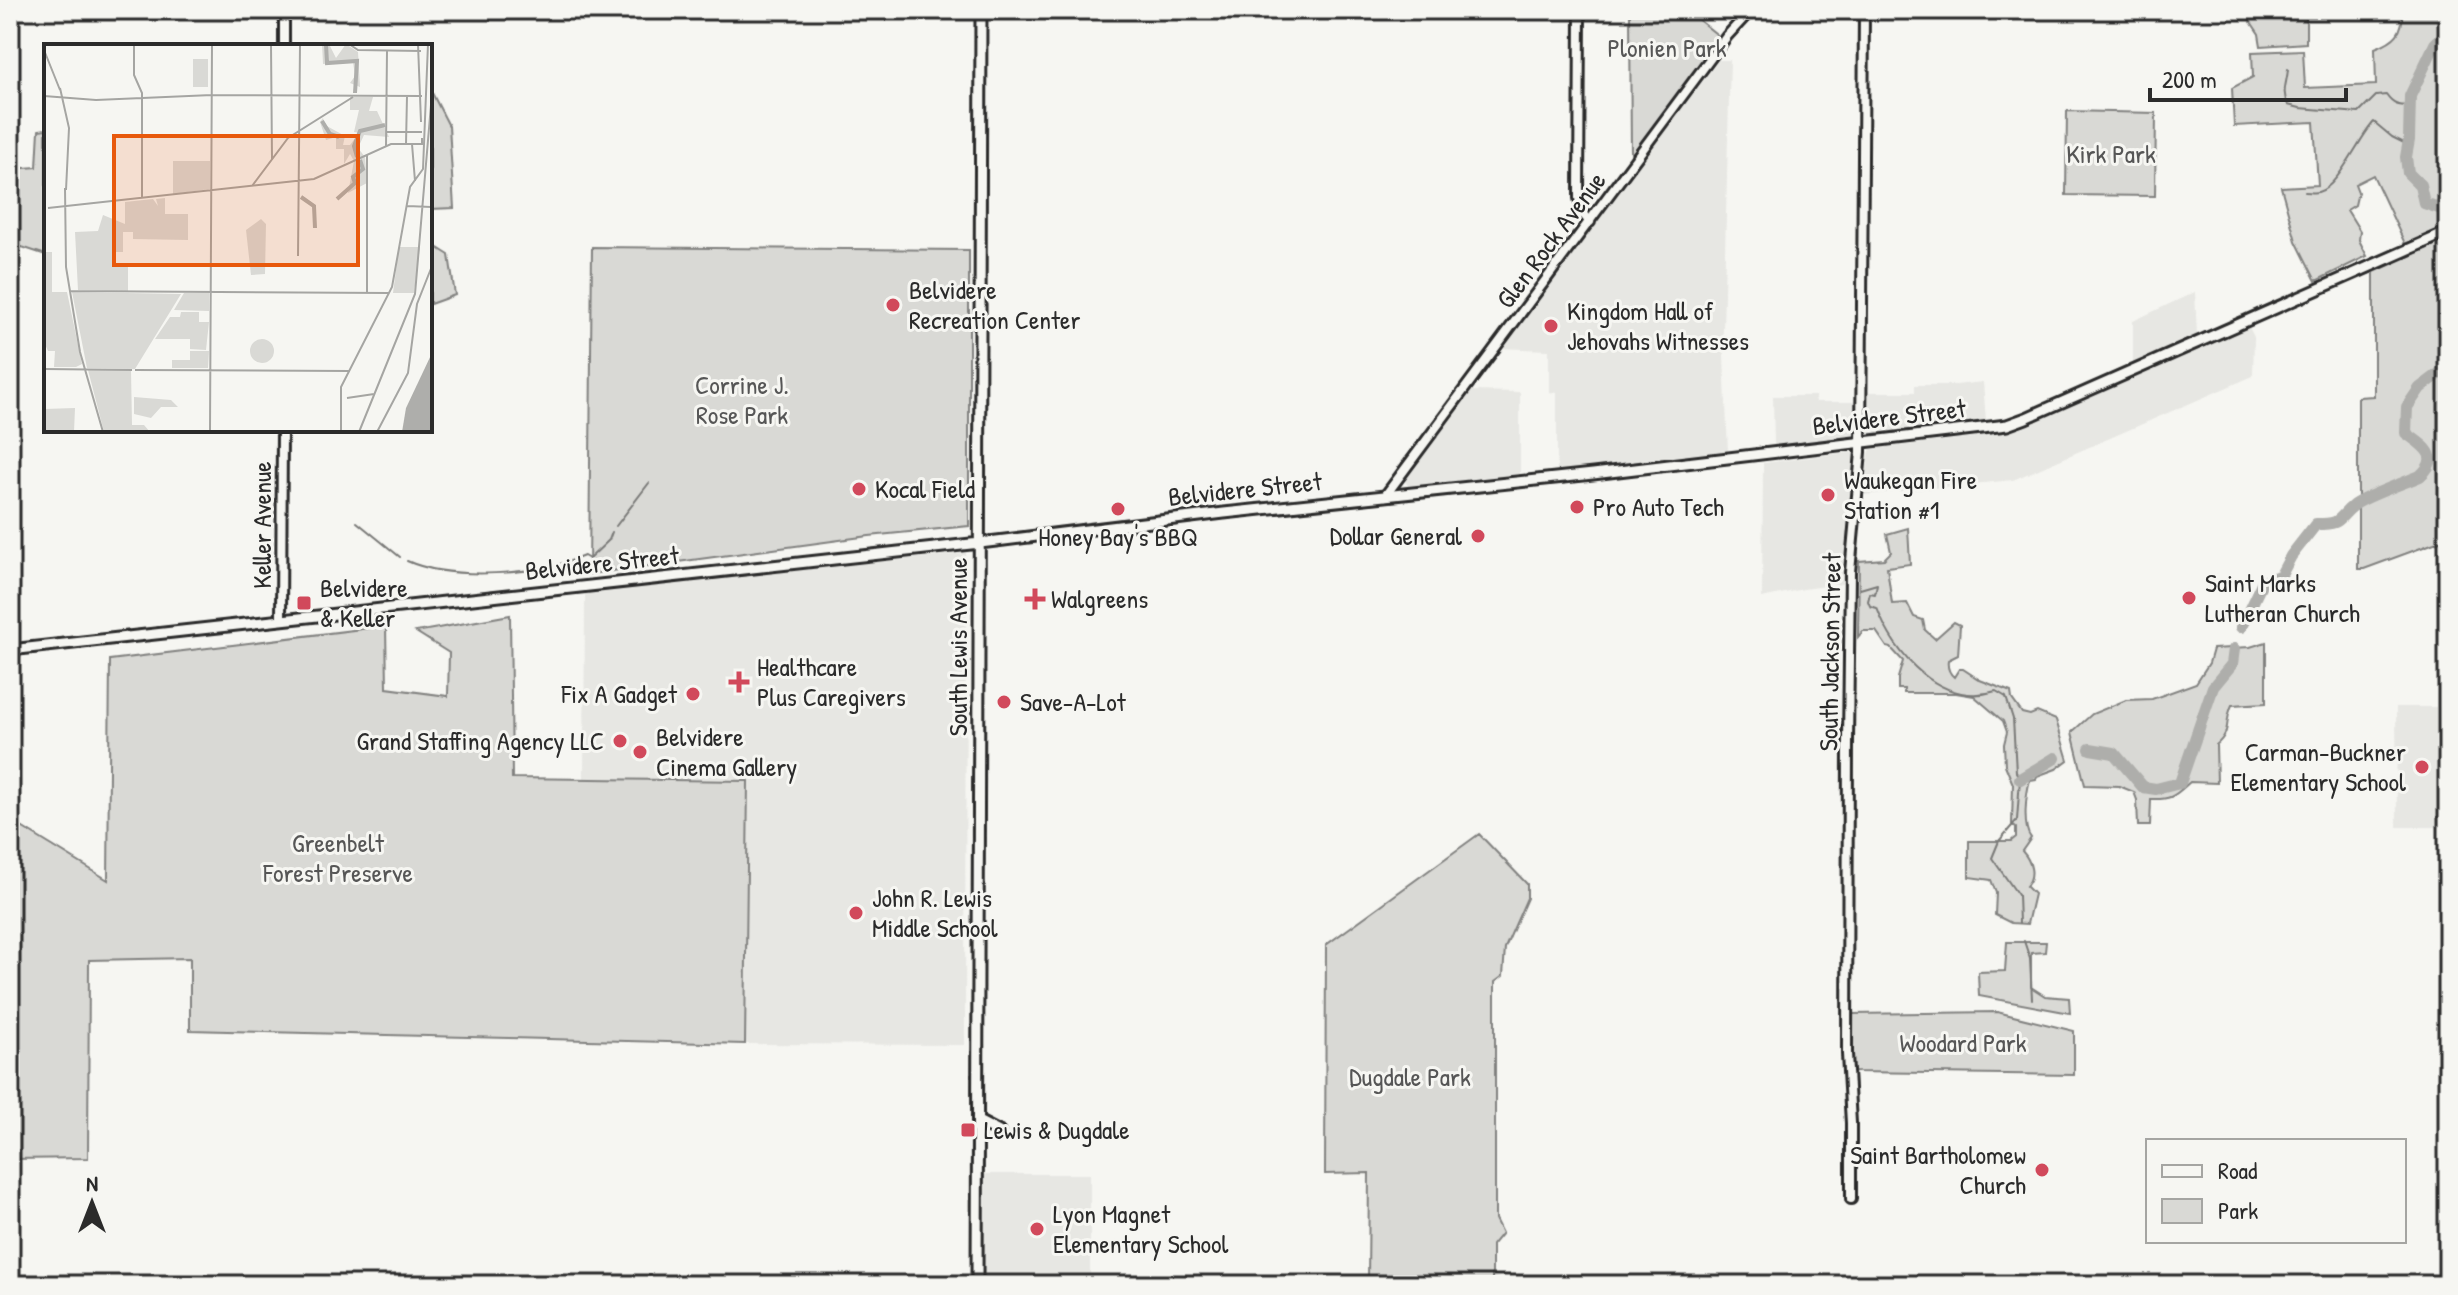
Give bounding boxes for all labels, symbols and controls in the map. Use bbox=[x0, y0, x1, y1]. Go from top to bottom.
park label: Plonien Park bbox=[1607, 30, 1727, 65]
inset map bbox=[44, 44, 432, 432]
scale bar bbox=[2150, 52, 2346, 102]
text: 200 m bbox=[2162, 63, 2217, 95]
park label: Kirk Park bbox=[2066, 136, 2156, 171]
street label: Glen Rock Avenue bbox=[1488, 164, 1613, 315]
place label: Belvidere Recreation Center bbox=[909, 272, 1080, 337]
place label: Kingdom Hall of Jehovahs Witnesses bbox=[1567, 293, 1749, 358]
marker: Belvidere Recreation Center bbox=[884, 296, 902, 314]
marker: Kingdom Hall of Jehovahs Witnesses bbox=[1542, 317, 1560, 335]
park label: Corrine J. Rose Park bbox=[695, 367, 789, 432]
street label: Belvidere Street bbox=[1810, 390, 1969, 443]
street label: Keller Avenue bbox=[244, 461, 279, 589]
place label: Waukegan Fire Station #1 bbox=[1844, 462, 1977, 527]
street label: Belvidere Street bbox=[1167, 463, 1324, 514]
place label: Kocal Field bbox=[875, 471, 975, 506]
marker: Kocal Field bbox=[850, 480, 868, 498]
marker: Waukegan Fire Station #1 bbox=[1819, 486, 1837, 504]
place label: Pro Auto Tech bbox=[1593, 489, 1724, 524]
marker: Pro Auto Tech bbox=[1568, 498, 1586, 516]
marker: Honey Bay's BBQ bbox=[1109, 500, 1127, 518]
place label: Dollar General bbox=[1330, 518, 1462, 553]
place label: Honey Bay's BBQ bbox=[1038, 519, 1198, 554]
marker: Dollar General bbox=[1469, 527, 1487, 545]
street label: Belvidere Street bbox=[524, 537, 681, 588]
street label: South Jackson Street bbox=[1810, 552, 1849, 751]
street label: South Lewis Avenue bbox=[940, 558, 975, 736]
place label: Saint Marks Lutheran Church bbox=[2205, 565, 2360, 630]
place label: Belvidere & Keller bbox=[320, 570, 408, 635]
place label: Walgreens bbox=[1051, 581, 1148, 616]
marker: Saint Marks Lutheran Church bbox=[2180, 589, 2198, 607]
marker: Walgreens bbox=[1026, 590, 1044, 608]
marker: Belvidere & Keller bbox=[295, 594, 313, 612]
place label: Healthcare Plus Caregivers bbox=[757, 649, 906, 714]
marker: Healthcare Plus Caregivers bbox=[728, 671, 750, 693]
place label: Fix A Gadget bbox=[560, 676, 678, 711]
place label: Save-A-Lot bbox=[1020, 684, 1127, 719]
marker: Fix A Gadget bbox=[684, 685, 702, 703]
marker: Save-A-Lot bbox=[995, 693, 1013, 711]
place label: Belvidere Cinema Gallery bbox=[656, 719, 797, 784]
place label: Grand Staffing Agency LLC bbox=[357, 723, 604, 758]
marker: Grand Staffing Agency LLC bbox=[611, 732, 629, 750]
place label: Carman-Buckner Elementary School bbox=[2231, 734, 2406, 799]
marker: Belvidere Cinema Gallery bbox=[631, 743, 649, 761]
marker: Carman-Buckner Elementary School bbox=[2413, 758, 2431, 776]
park label: Greenbelt Forest Preserve bbox=[262, 825, 413, 890]
place label: John R. Lewis Middle School bbox=[872, 880, 998, 945]
marker: John R. Lewis Middle School bbox=[847, 904, 865, 922]
park label: Woodard Park bbox=[1900, 1025, 2027, 1060]
park label: Dugdale Park bbox=[1349, 1059, 1471, 1094]
place label: Lewis & Dugdale bbox=[984, 1112, 1130, 1147]
marker: Lewis & Dugdale bbox=[959, 1121, 977, 1139]
place label: Saint Bartholomew Church bbox=[1850, 1137, 2026, 1202]
legend bbox=[2146, 1139, 2406, 1243]
text: Road bbox=[2218, 1154, 2257, 1186]
marker: Saint Bartholomew Church bbox=[2033, 1161, 2051, 1179]
north arrow bbox=[52, 1163, 132, 1243]
text: N bbox=[86, 1168, 98, 1198]
text: Park bbox=[2218, 1194, 2258, 1226]
place label: Lyon Magnet Elementary School bbox=[1053, 1196, 1229, 1261]
marker: Lyon Magnet Elementary School bbox=[1028, 1220, 1046, 1238]

